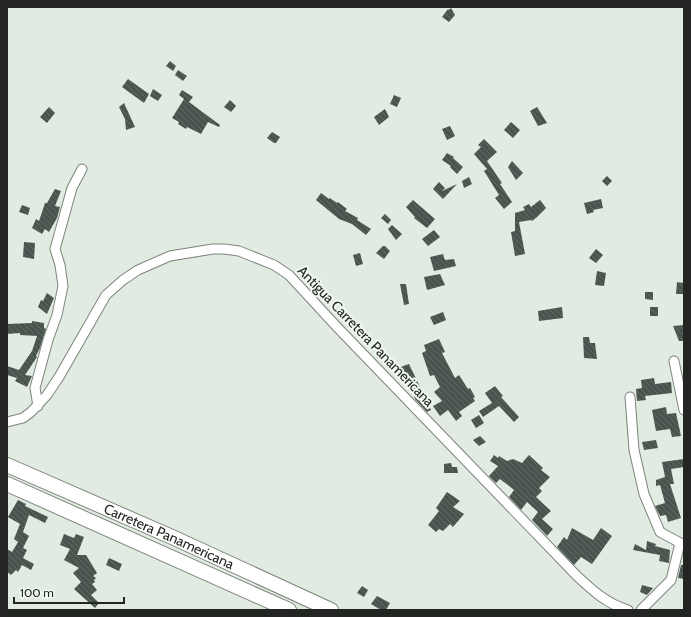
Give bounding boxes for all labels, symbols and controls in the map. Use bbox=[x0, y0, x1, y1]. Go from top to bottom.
street label: Antigua Carretera Panamericana bbox=[294, 262, 438, 410]
street label: Carretera Panamericana bbox=[101, 499, 237, 573]
scale bar bbox=[14, 579, 124, 605]
text: 100 m bbox=[20, 585, 54, 600]

